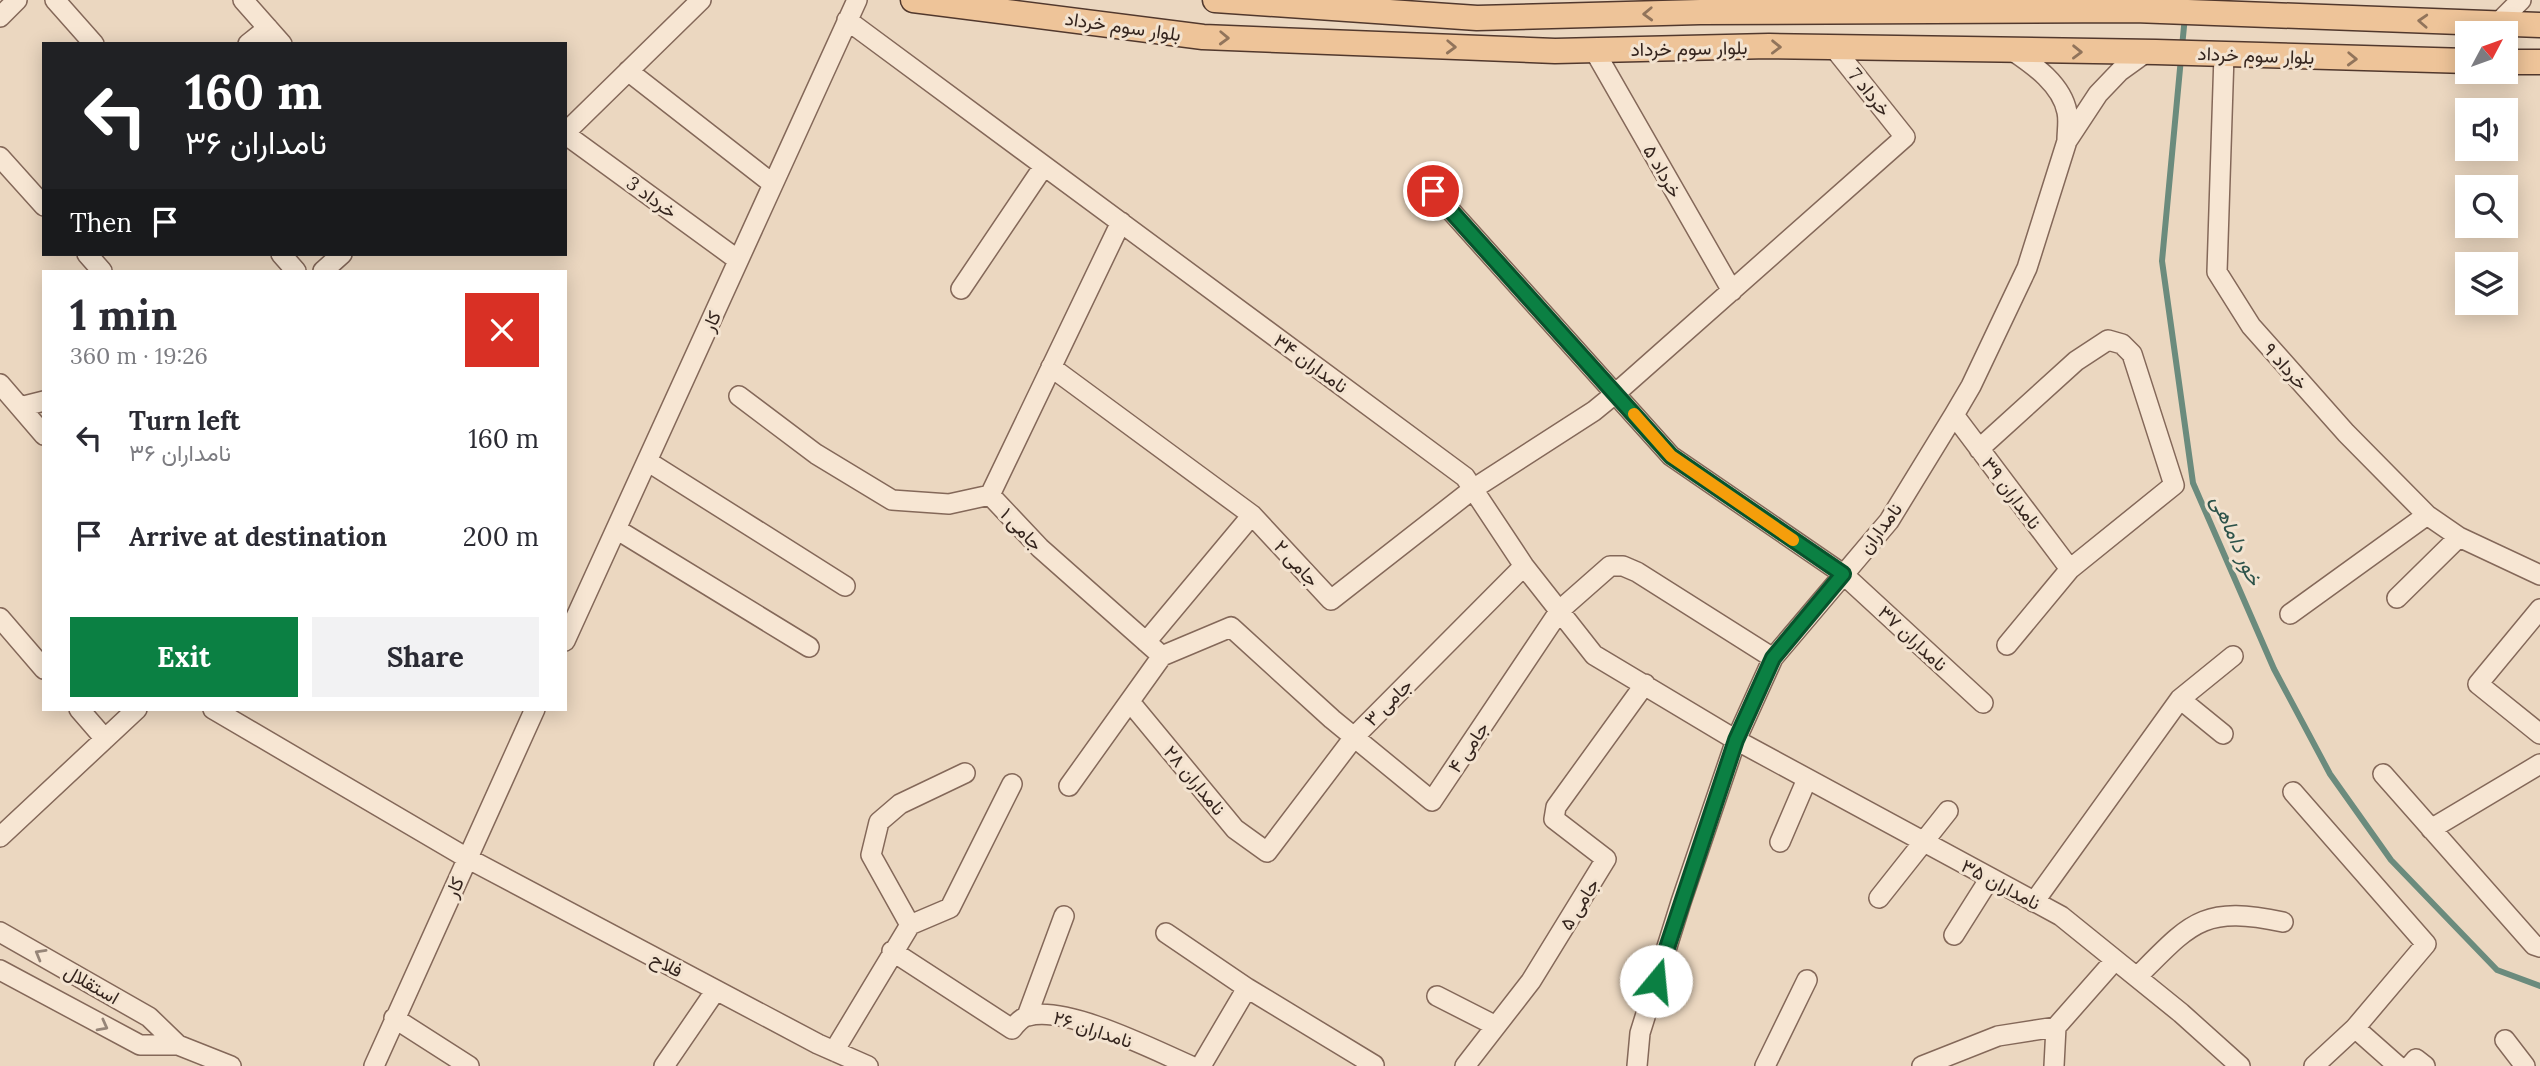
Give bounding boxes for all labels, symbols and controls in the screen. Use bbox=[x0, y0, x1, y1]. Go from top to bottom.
street label: بلوار سوم خرداد bbox=[1063, 6, 1183, 47]
one-way arrow bbox=[1642, 7, 1653, 22]
one-way arrow bbox=[2417, 14, 2428, 29]
north arrow bbox=[2455, 21, 2518, 84]
map controls bbox=[2455, 21, 2518, 315]
one-way arrow bbox=[1218, 31, 1229, 46]
street label: بلوار سوم خرداد bbox=[1630, 35, 1748, 62]
one-way arrow bbox=[1771, 39, 1782, 54]
one-way arrow bbox=[1446, 40, 1457, 55]
street label: بلوار سوم خرداد bbox=[2197, 41, 2315, 70]
one-way arrow bbox=[2072, 45, 2083, 60]
one-way arrow bbox=[2347, 51, 2357, 67]
text: 160 m bbox=[185, 60, 322, 122]
street label: خرداد 7 bbox=[1843, 63, 1897, 121]
icon: left bbox=[70, 70, 161, 161]
button: sound bbox=[2455, 98, 2518, 161]
text: نامداران ۳۶ bbox=[185, 122, 327, 163]
street label: خرداد ۵ bbox=[1638, 140, 1688, 202]
pin bbox=[1403, 161, 1463, 221]
street label: خرداد 3 bbox=[622, 171, 682, 223]
icon: arrive bbox=[1414, 172, 1452, 210]
button: search bbox=[2455, 175, 2518, 238]
icon: arrive bbox=[146, 203, 184, 241]
text: Then bbox=[70, 206, 132, 239]
button: layers bbox=[2455, 252, 2518, 315]
text: 1 min bbox=[70, 288, 177, 342]
button: close bbox=[465, 293, 539, 367]
street label: کار bbox=[696, 307, 726, 336]
street label: نامداران ۳۴ bbox=[1269, 328, 1353, 398]
street label: خرداد ۹ bbox=[2259, 337, 2313, 395]
text: 360 m · 19:26 bbox=[70, 341, 208, 370]
text: Turn left bbox=[129, 404, 240, 437]
icon: left bbox=[70, 419, 108, 457]
text: 160 m bbox=[468, 422, 539, 455]
text: نامداران ۳۶ bbox=[129, 438, 231, 467]
street label: نامداران ۳۹ bbox=[1977, 452, 2047, 534]
water label: خور داماهی bbox=[2205, 491, 2269, 590]
street label: نامداران bbox=[1853, 498, 1907, 558]
street label: جامی ۱ bbox=[996, 502, 1048, 556]
icon: arrive bbox=[70, 517, 108, 555]
text: Arrive at destination bbox=[129, 520, 387, 553]
text: 200 m bbox=[463, 520, 539, 553]
street label: جامی ۲ bbox=[1269, 535, 1325, 591]
street label: نامداران ۳۷ bbox=[1873, 600, 1953, 676]
button: Exit bbox=[70, 617, 298, 697]
button: Share bbox=[312, 617, 539, 697]
street label: جامی ۳ bbox=[1359, 673, 1417, 731]
street label: جامی ۴ bbox=[1442, 717, 1494, 777]
street label: نامداران ۲۸ bbox=[1159, 740, 1231, 820]
street label: نامداران ۳۵ bbox=[1957, 853, 2045, 915]
street label: کار bbox=[439, 873, 469, 902]
street label: جامی ۵ bbox=[1554, 874, 1604, 934]
position arrow bbox=[1619, 944, 1693, 1018]
street label: فلاح bbox=[646, 946, 687, 983]
one-way arrow bbox=[34, 949, 47, 962]
street label: استقلال bbox=[60, 959, 124, 1009]
street label: نامداران ۲۶ bbox=[1050, 1005, 1136, 1053]
one-way arrow bbox=[96, 1017, 108, 1031]

